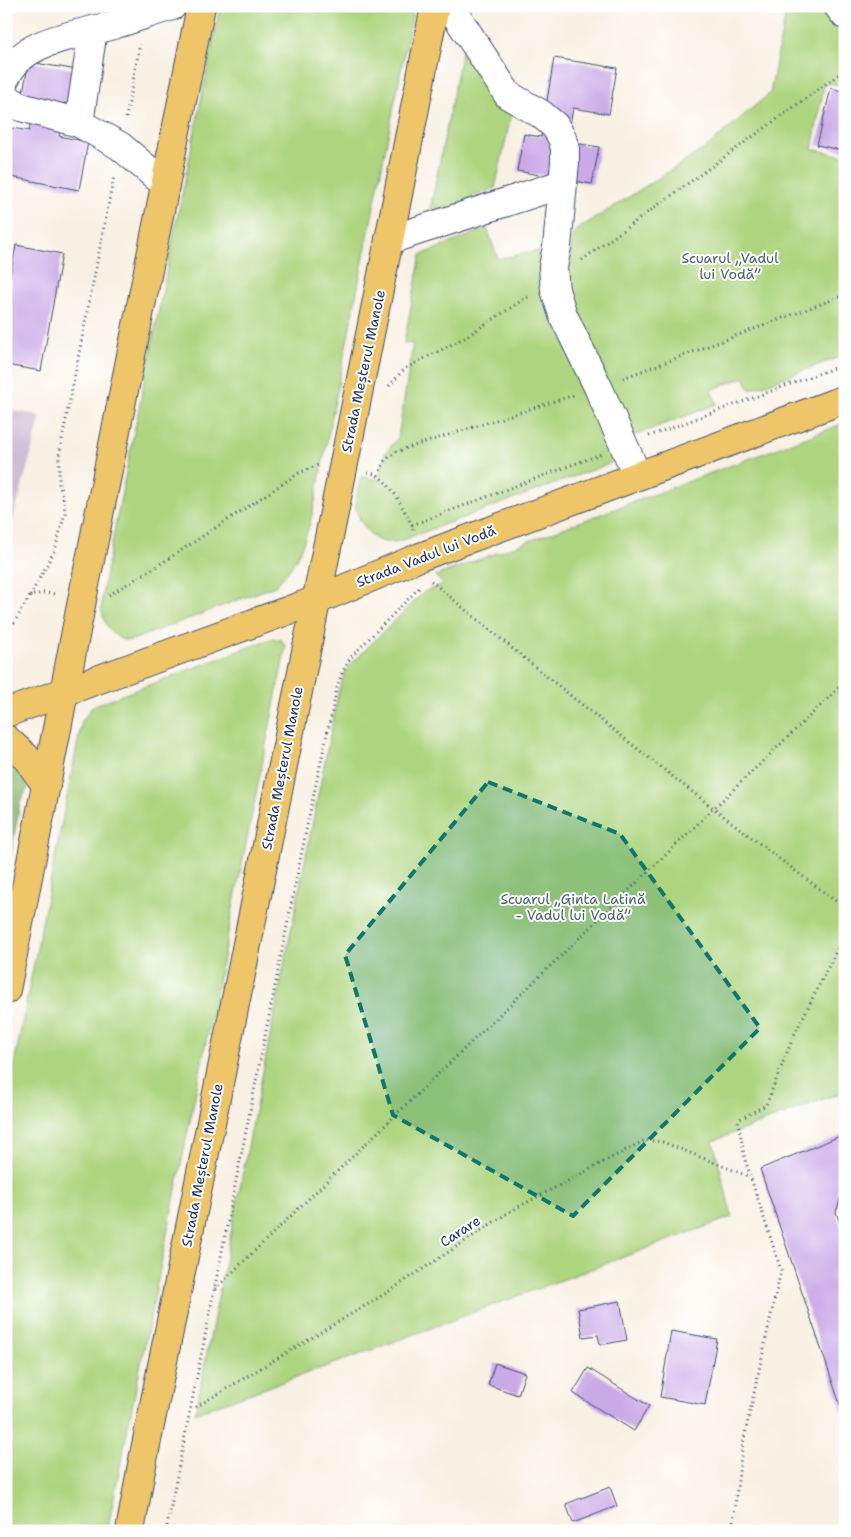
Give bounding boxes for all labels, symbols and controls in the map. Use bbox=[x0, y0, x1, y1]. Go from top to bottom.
park label: Scuarul „Vadul lui Vodă” bbox=[681, 249, 779, 283]
street label: Strada Meșterul Manole bbox=[337, 288, 390, 454]
street label: Strada Vadul lui Vodă bbox=[354, 521, 499, 591]
street label: Strada Meșterul Manole bbox=[257, 685, 308, 851]
park label: Scuarul „Ginta Latină - Vadul lui Vodă” bbox=[500, 890, 646, 924]
street label: Strada Meșterul Manole bbox=[177, 1082, 228, 1248]
street label: Carare bbox=[436, 1211, 484, 1251]

